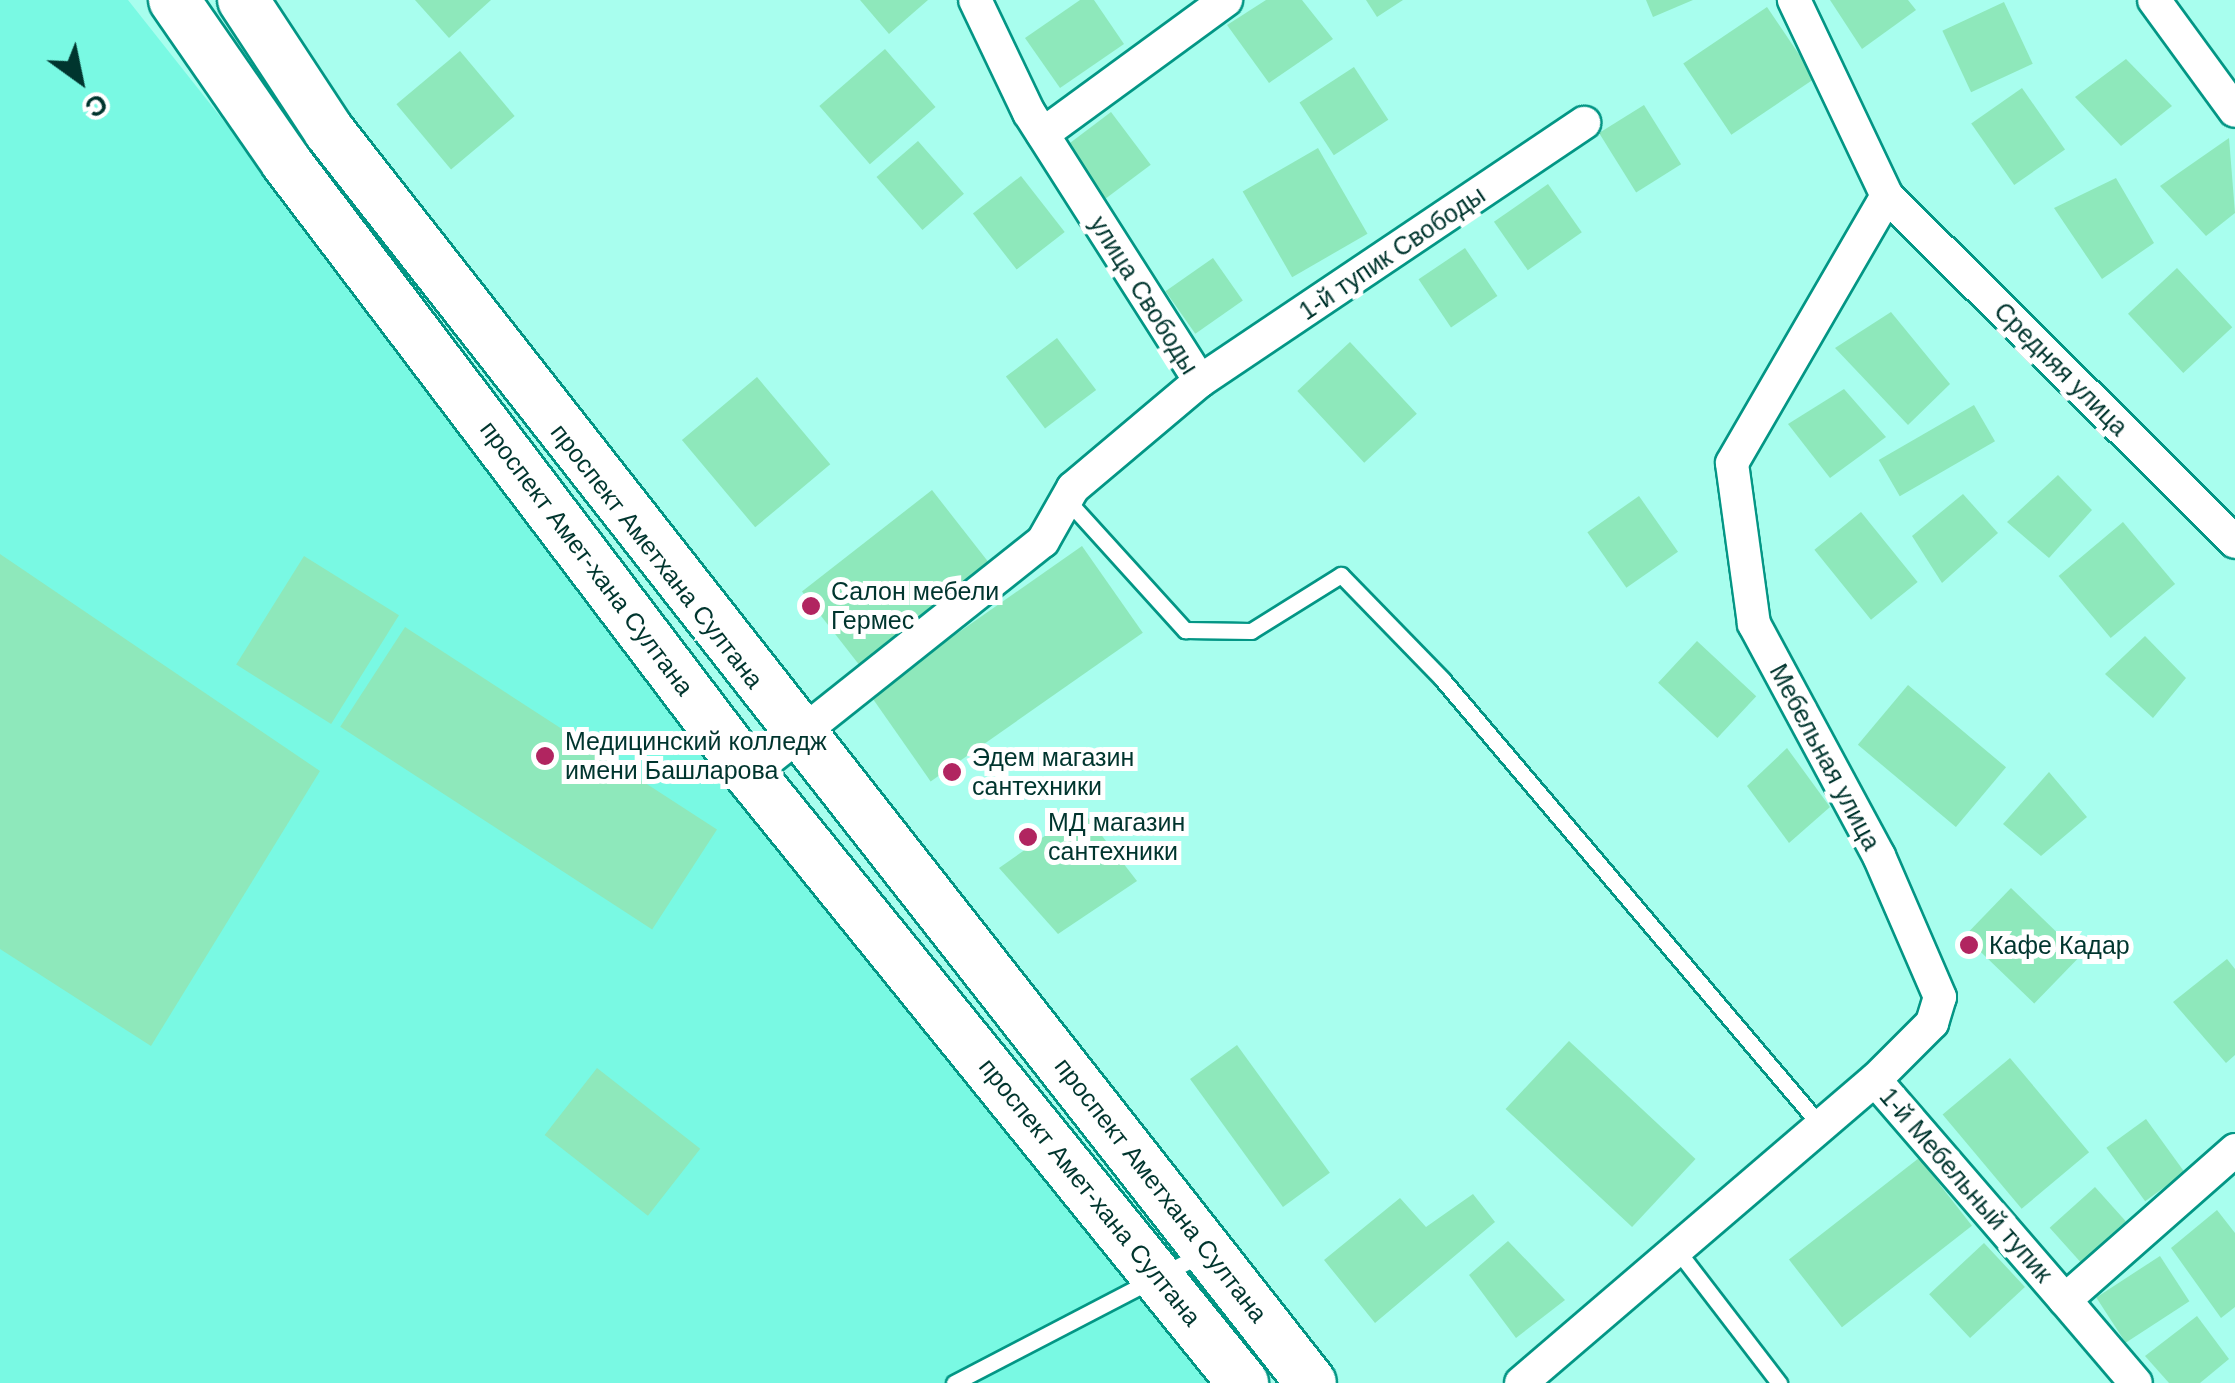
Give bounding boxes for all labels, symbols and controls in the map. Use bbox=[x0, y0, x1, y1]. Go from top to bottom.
north arrow bbox=[30, 30, 130, 130]
text: С bbox=[80, 87, 114, 124]
street label: 1-й тупик Свободы bbox=[1293, 180, 1491, 326]
street label: улица Свободы bbox=[1083, 210, 1205, 380]
street label: Средняя улица bbox=[1988, 296, 2134, 442]
street label: проспект Амет-хана Султана bbox=[474, 415, 700, 701]
street label: проспект Аметхана Султана bbox=[544, 418, 770, 694]
place label: Салон мебели Гермес bbox=[831, 577, 999, 636]
marker: Салон мебели Гермес bbox=[800, 595, 822, 617]
street label: Мебельная улица bbox=[1763, 659, 1887, 855]
place label: Медицинский колледж имени Башларова bbox=[565, 727, 827, 786]
place label: Эдем магазин сантехники bbox=[972, 743, 1134, 802]
marker: Медицинский колледж имени Башларова bbox=[534, 745, 556, 767]
marker: Эдем магазин сантехники bbox=[941, 761, 963, 783]
place label: МД магазин сантехники bbox=[1048, 808, 1185, 867]
marker: МД магазин сантехники bbox=[1017, 826, 1039, 848]
place label: Кафе Кадар bbox=[1989, 930, 2130, 960]
marker: Кафе Кадар bbox=[1958, 934, 1980, 956]
street label: проспект Амет-хана Султана bbox=[973, 1052, 1207, 1332]
street label: проспект Аметхана Султана bbox=[1048, 1052, 1274, 1328]
street label: 1-й Мебельный тупик bbox=[1873, 1082, 2059, 1288]

